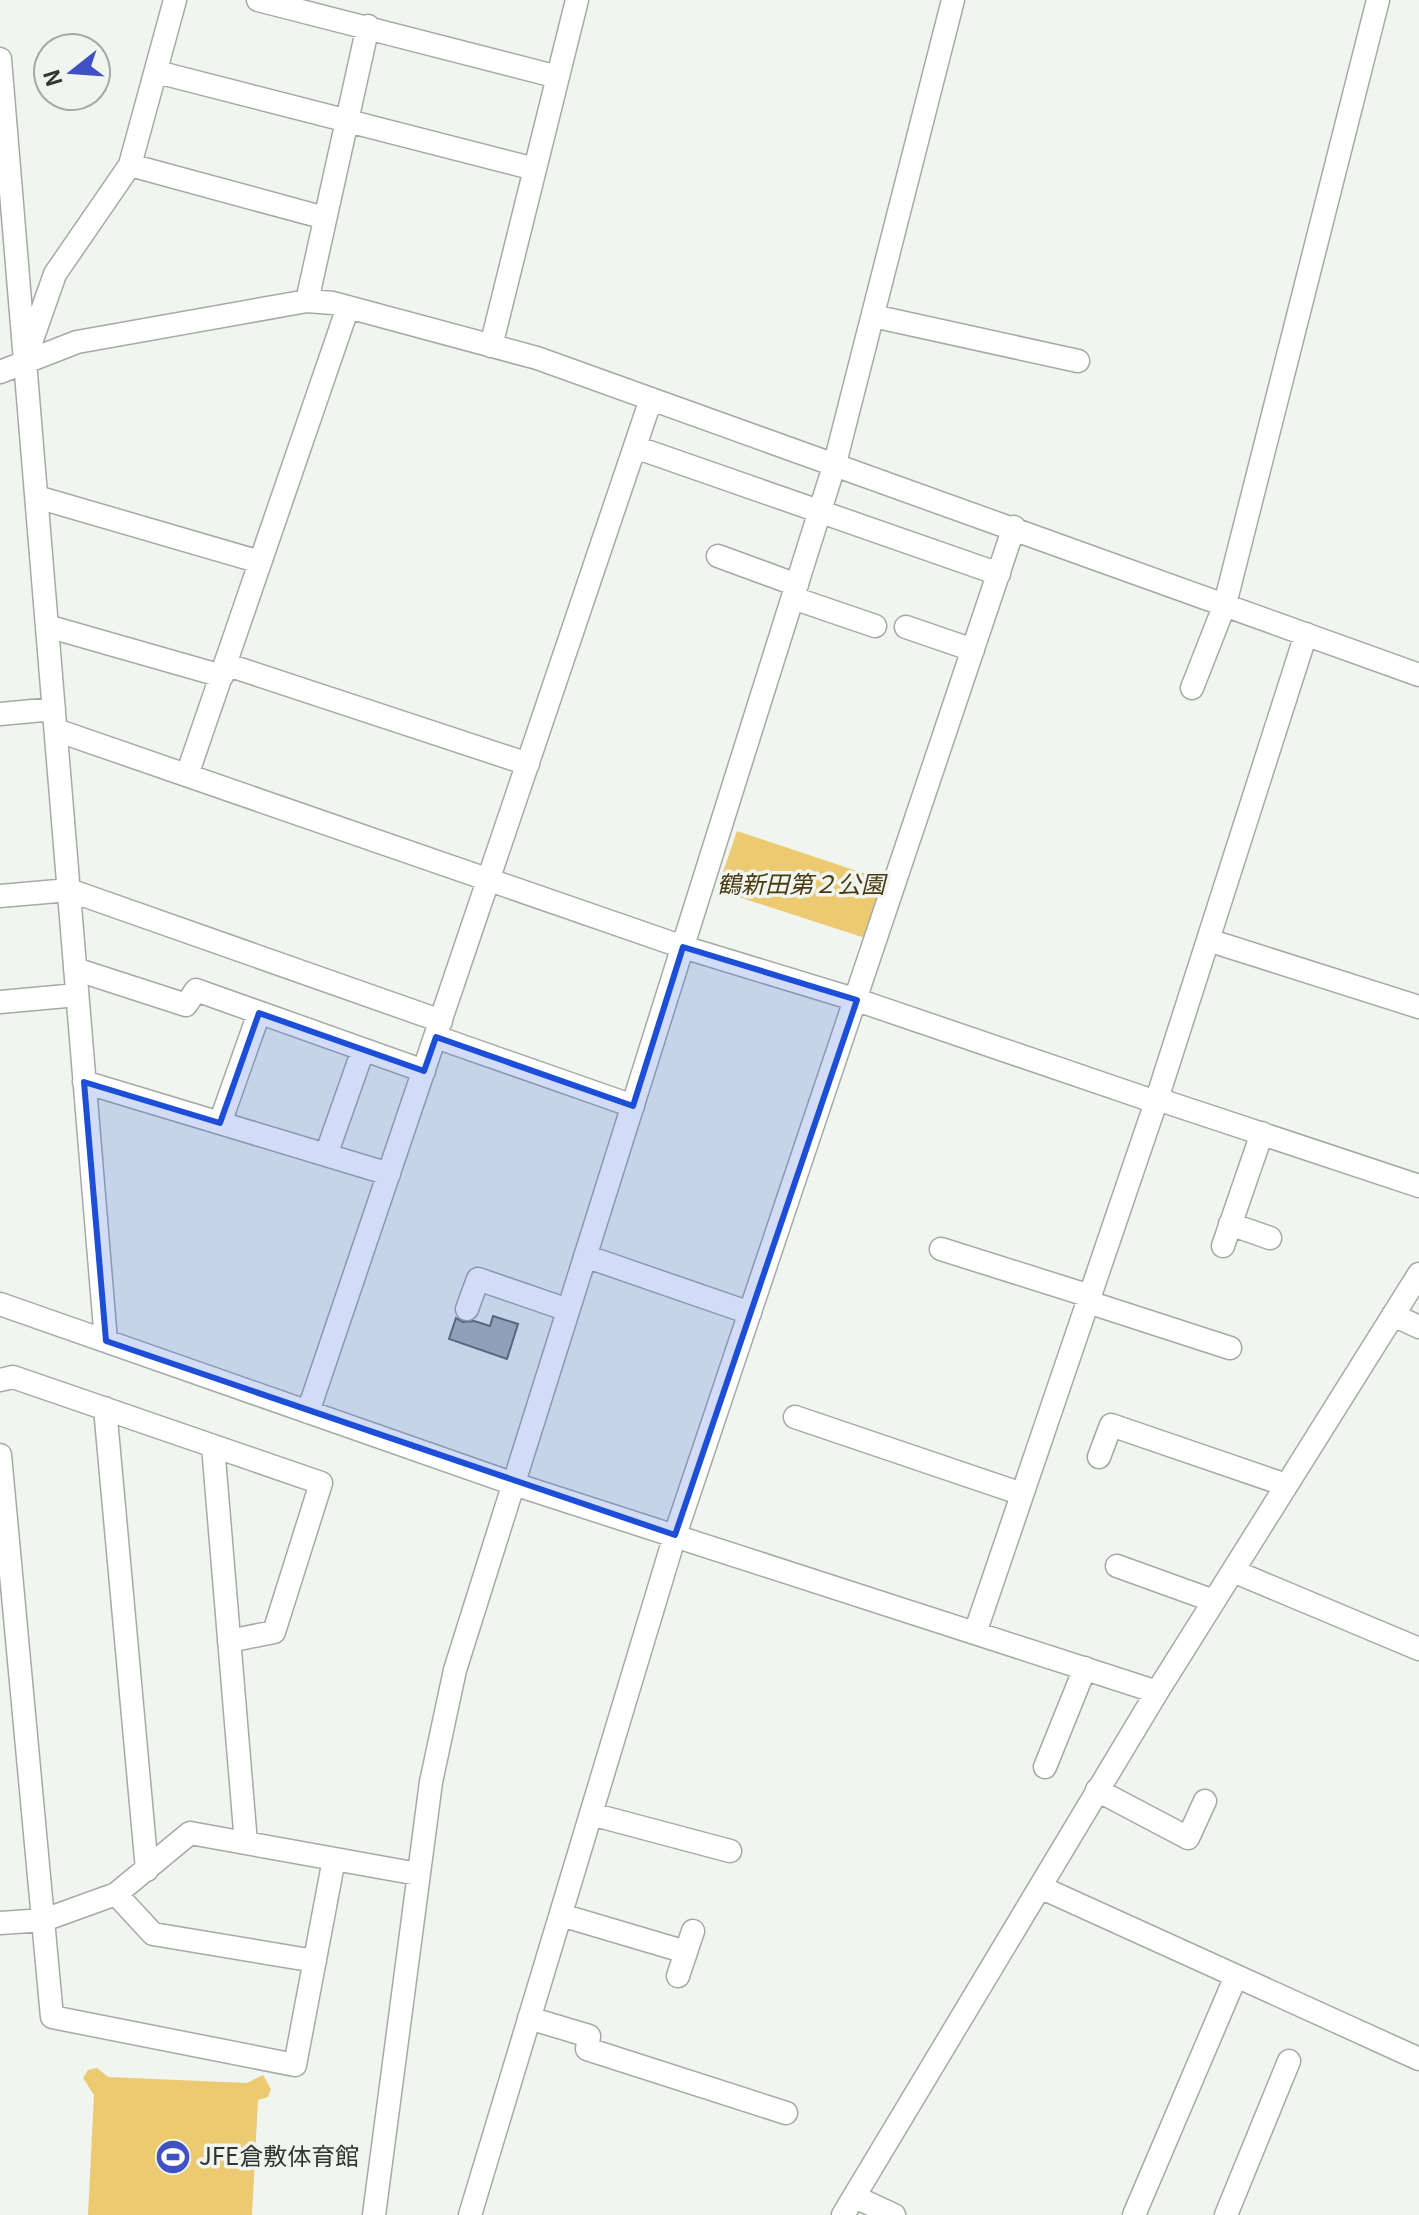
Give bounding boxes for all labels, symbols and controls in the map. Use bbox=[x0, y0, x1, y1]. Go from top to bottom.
north arrow bbox=[32, 32, 112, 112]
text: N bbox=[33, 66, 69, 91]
park label: 鶴新田第２公園 bbox=[717, 865, 888, 900]
place label: JFE倉敷体育館 bbox=[199, 2137, 359, 2172]
sports icon: JFE倉敷体育館 bbox=[154, 2138, 192, 2176]

